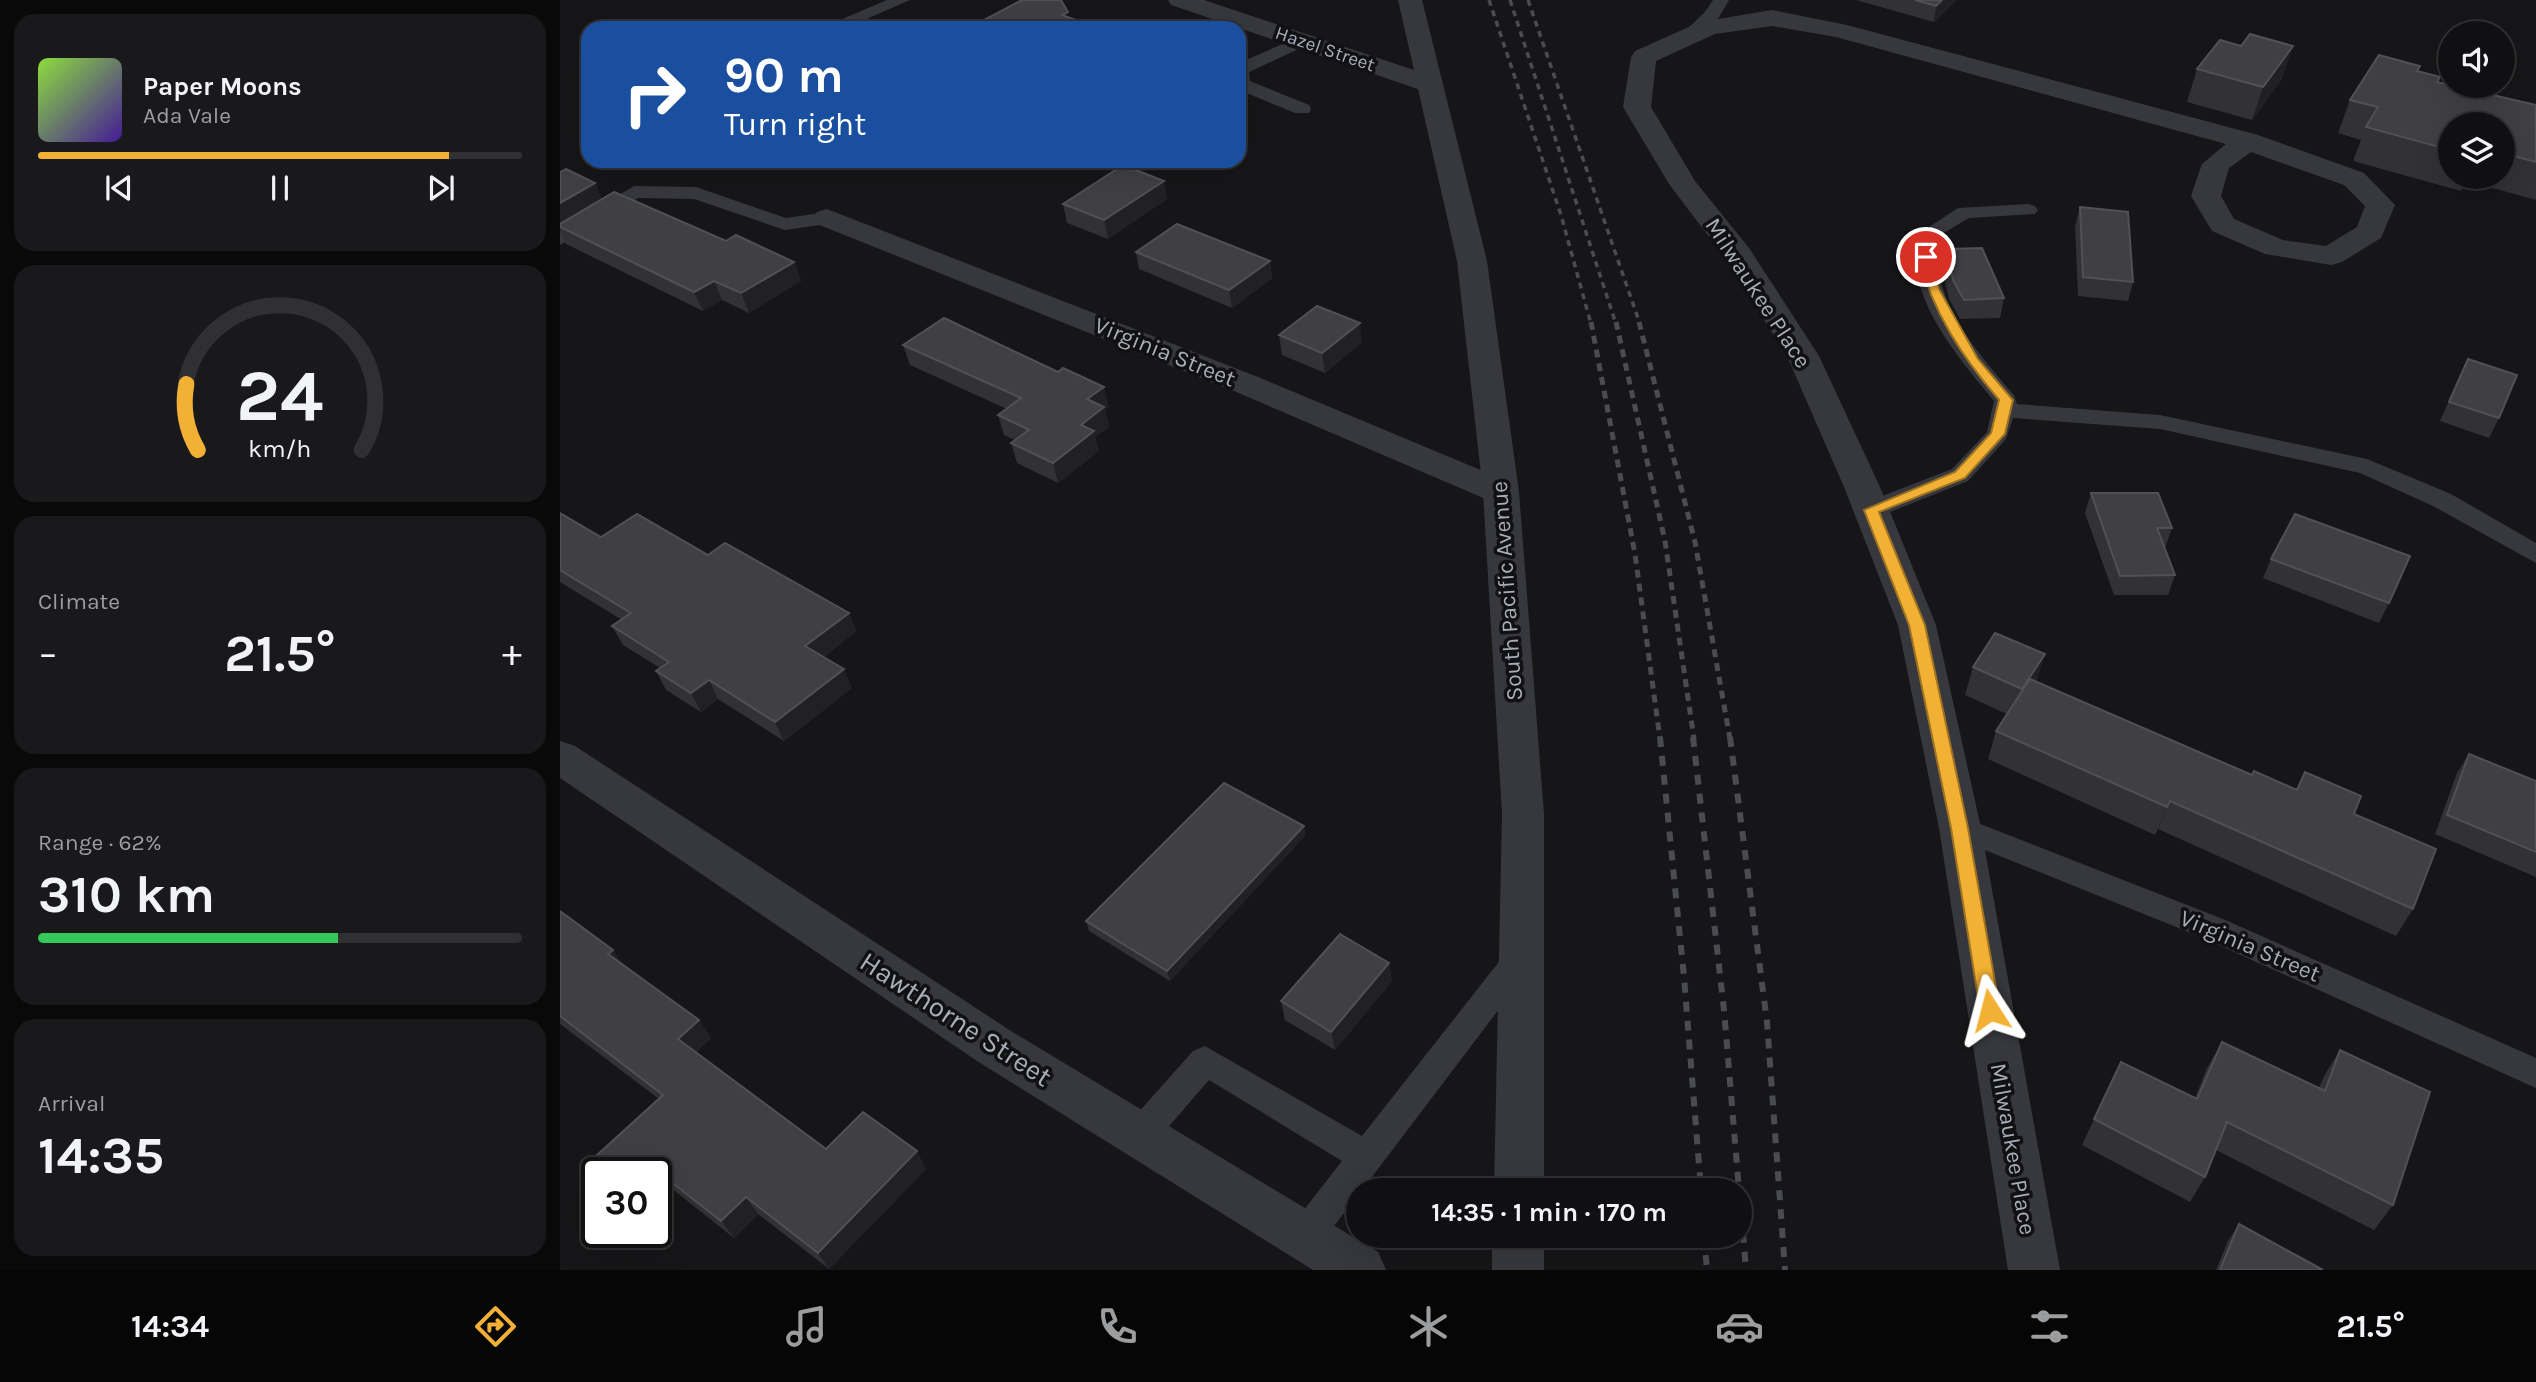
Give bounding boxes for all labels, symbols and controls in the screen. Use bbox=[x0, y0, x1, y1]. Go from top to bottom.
map controls bbox=[2438, 21, 2515, 189]
button: sound bbox=[2438, 21, 2515, 98]
street label: Hazel Street bbox=[1272, 22, 1378, 76]
text: 90 m bbox=[724, 47, 844, 104]
icon: right bbox=[609, 49, 700, 140]
text: Paper Moons bbox=[143, 71, 302, 102]
text: Ada Vale bbox=[143, 102, 231, 129]
text: Turn right bbox=[724, 106, 866, 143]
button: layers bbox=[2438, 112, 2515, 189]
icon: previous bbox=[100, 169, 138, 207]
icon: pause bbox=[261, 169, 299, 207]
icon: next bbox=[422, 169, 460, 207]
street label: Milwaukee Place bbox=[1699, 213, 1817, 373]
pin bbox=[1896, 227, 1956, 287]
icon: arrive bbox=[1907, 238, 1945, 276]
street label: Virginia Street bbox=[1091, 311, 1240, 393]
text: 24 bbox=[236, 353, 324, 438]
text: km/h bbox=[248, 434, 312, 463]
street label: South Pacific Avenue bbox=[1486, 480, 1528, 702]
text: Climate bbox=[38, 588, 120, 615]
text: 21.5° bbox=[224, 623, 336, 684]
text: − bbox=[38, 631, 58, 676]
text: + bbox=[502, 631, 522, 676]
text: Range · 62% bbox=[38, 829, 162, 856]
text: 310 km bbox=[38, 864, 215, 925]
street label: Virginia Street bbox=[2176, 904, 2324, 988]
street label: Hawthorne Street bbox=[854, 945, 1058, 1093]
position arrow bbox=[1953, 973, 2027, 1047]
street label: Milwaukee Place bbox=[1985, 1061, 2041, 1237]
text: Arrival bbox=[38, 1090, 105, 1117]
text: 14:35 bbox=[38, 1125, 164, 1186]
speed limit sign: 30 bbox=[581, 1157, 672, 1248]
text: 14:35 · 1 min · 170 m bbox=[1431, 1197, 1667, 1228]
icon: directions bbox=[471, 1302, 520, 1351]
icon: music bbox=[782, 1302, 831, 1351]
icon: phone bbox=[1093, 1302, 1142, 1351]
icon: climate bbox=[1404, 1302, 1453, 1351]
icon: car bbox=[1715, 1302, 1764, 1351]
icon: filters bbox=[2025, 1302, 2074, 1351]
text: 14:34 bbox=[131, 1308, 209, 1345]
text: 21.5° bbox=[2336, 1308, 2405, 1345]

